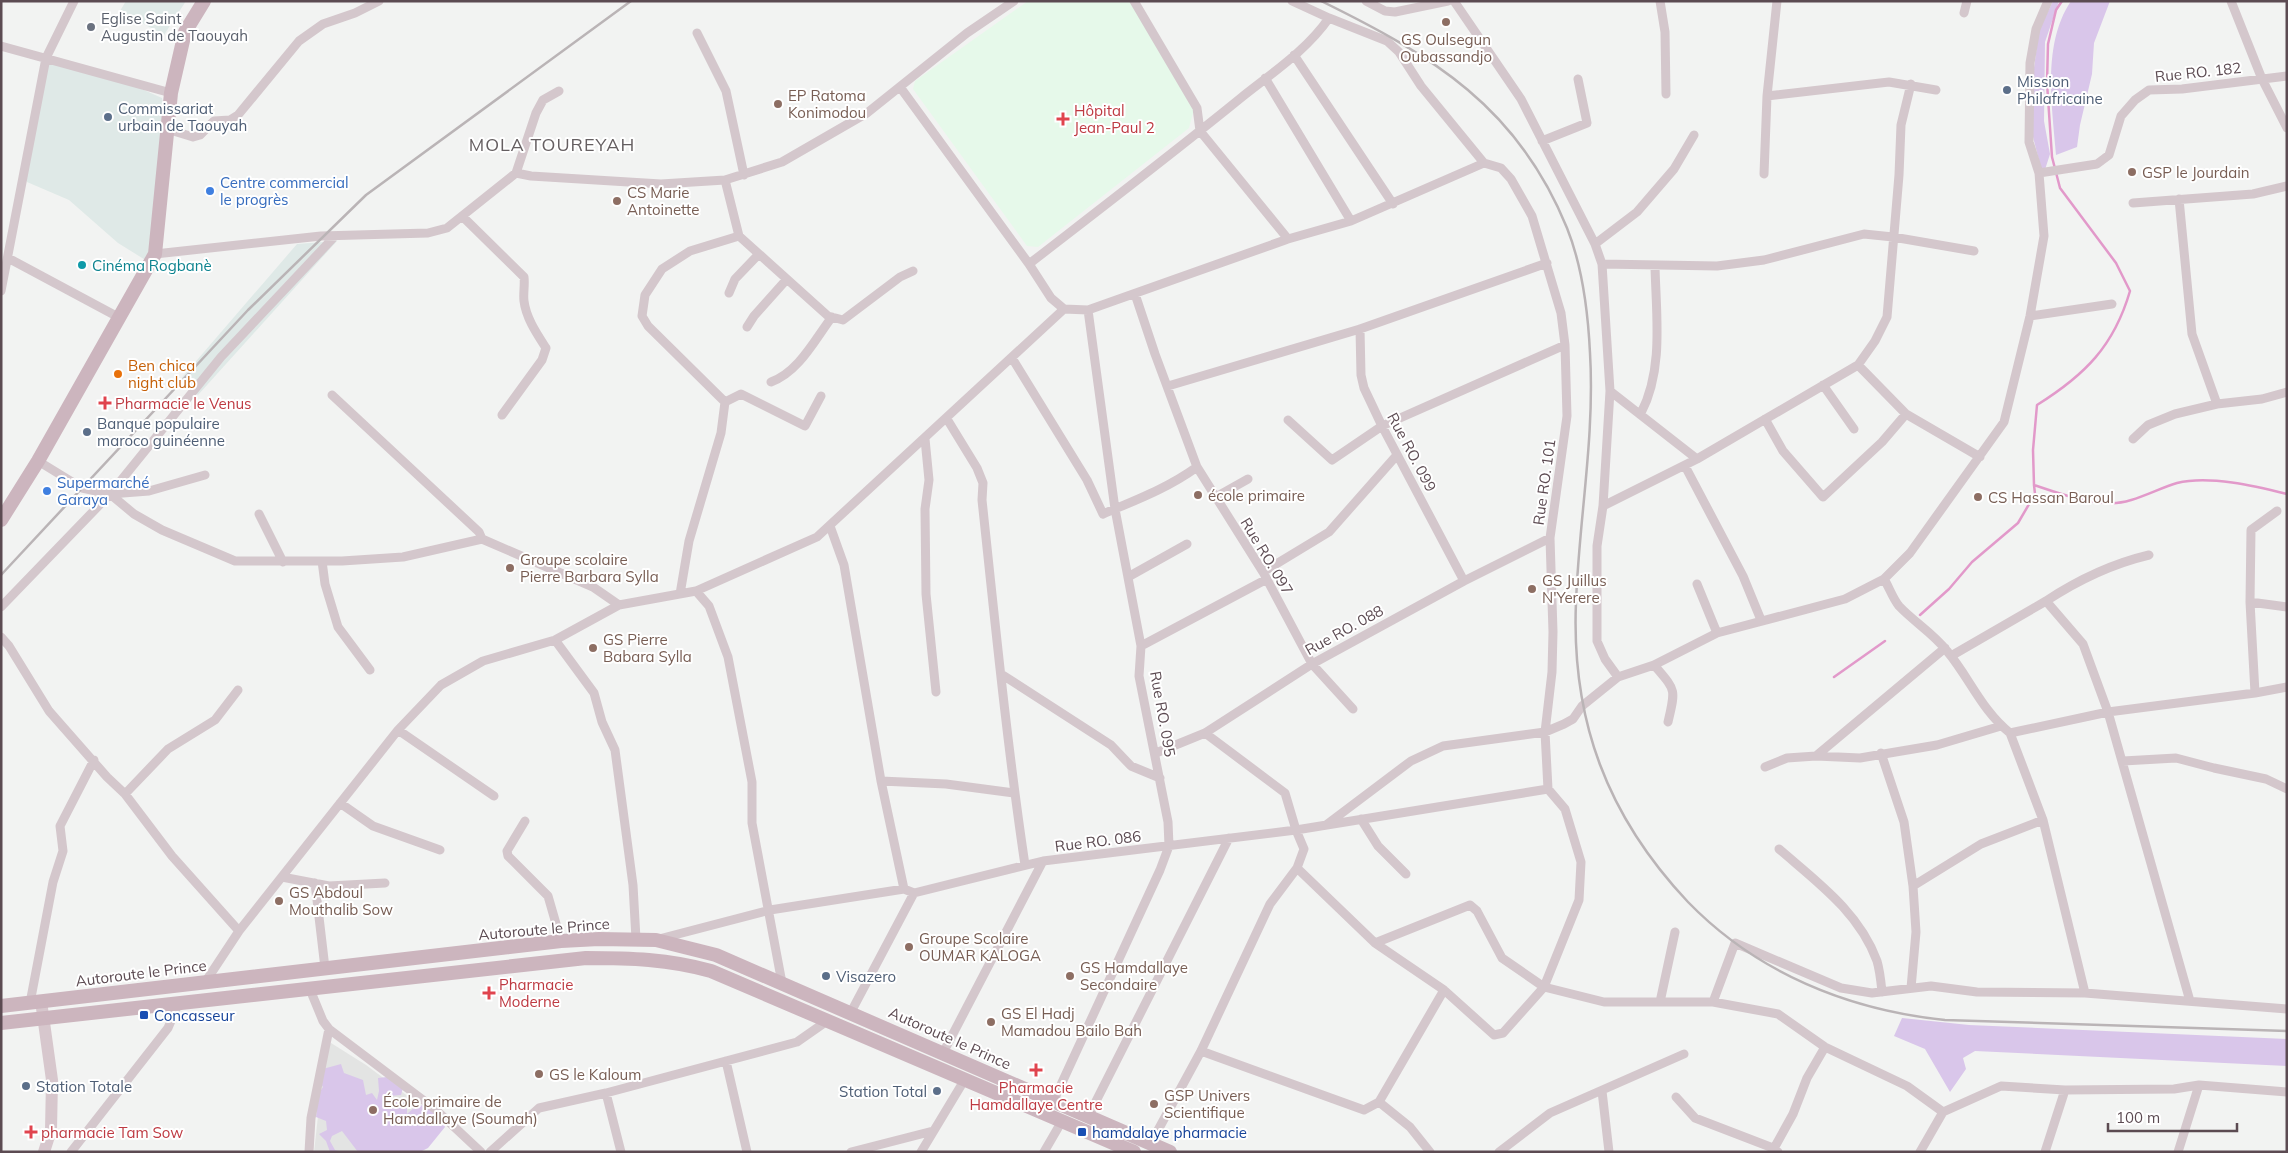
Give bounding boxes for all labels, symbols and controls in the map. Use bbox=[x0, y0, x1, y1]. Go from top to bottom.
place label: Eglise Saint Augustin de Taouyah bbox=[101, 9, 248, 45]
marker: GS Oulsegun Oubassandjo bbox=[1440, 16, 1452, 28]
marker: Eglise Saint Augustin de Taouyah bbox=[85, 21, 97, 33]
place label: GS Oulsegun Oubassandjo bbox=[1400, 30, 1492, 66]
street label: Rue RO. 182 bbox=[2154, 58, 2242, 86]
place label: Mission Philafricaine bbox=[2017, 72, 2103, 108]
marker: Mission Philafricaine bbox=[2001, 84, 2013, 96]
place label: EP Ratoma Konimodou bbox=[788, 86, 866, 122]
marker: EP Ratoma Konimodou bbox=[772, 98, 784, 110]
place label: Commissariat urbain de Taouyah bbox=[118, 99, 247, 135]
place label: Hôpital Jean-Paul 2 bbox=[1074, 101, 1155, 137]
marker: Commissariat urbain de Taouyah bbox=[102, 111, 114, 123]
marker: Hôpital Jean-Paul 2 bbox=[1056, 112, 1070, 126]
district label: MOLA TOUREYAH bbox=[469, 133, 635, 156]
place label: GSP le Jourdain bbox=[2142, 163, 2250, 182]
marker: GSP le Jourdain bbox=[2126, 166, 2138, 178]
place label: Centre commercial le progrès bbox=[220, 173, 349, 209]
place label: CS Marie Antoinette bbox=[627, 183, 699, 219]
marker: Centre commercial le progrès bbox=[204, 185, 216, 197]
marker: CS Marie Antoinette bbox=[611, 195, 623, 207]
place label: Cinéma Rogbanè bbox=[92, 256, 212, 275]
marker: Cinéma Rogbanè bbox=[76, 259, 88, 271]
place label: Ben chica night club bbox=[128, 356, 196, 392]
marker: Ben chica night club bbox=[112, 368, 124, 380]
place label: Pharmacie le Venus bbox=[115, 394, 252, 413]
marker: Pharmacie le Venus bbox=[99, 397, 111, 409]
street label: Rue RO. 099 bbox=[1383, 409, 1441, 495]
place label: Banque populaire maroco guinéenne bbox=[97, 414, 225, 450]
marker: Banque populaire maroco guinéenne bbox=[81, 426, 93, 438]
street label: Rue RO. 101 bbox=[1529, 438, 1559, 526]
place label: Supermarché Garaya bbox=[57, 473, 150, 509]
marker: Supermarché Garaya bbox=[41, 485, 53, 497]
place label: école primaire bbox=[1208, 486, 1305, 505]
place label: CS Hassan Baroul bbox=[1988, 488, 2114, 507]
marker: école primaire bbox=[1192, 489, 1204, 501]
marker: CS Hassan Baroul bbox=[1972, 491, 1984, 503]
street label: Rue RO. 097 bbox=[1237, 514, 1297, 598]
place label: Groupe scolaire Pierre Barbara Sylla bbox=[520, 550, 659, 586]
marker: Groupe scolaire Pierre Barbara Sylla bbox=[504, 562, 516, 574]
place label: GS Juillus N'Yerere bbox=[1542, 571, 1607, 607]
marker: GS Juillus N'Yerere bbox=[1526, 583, 1538, 595]
street label: Rue RO. 088 bbox=[1301, 601, 1387, 659]
place label: GS Pierre Babara Sylla bbox=[603, 630, 692, 666]
marker: GS Pierre Babara Sylla bbox=[587, 642, 599, 654]
street label: Rue RO. 095 bbox=[1146, 670, 1180, 758]
street label: Rue RO. 086 bbox=[1054, 826, 1142, 856]
place label: GS Abdoul Mouthalib Sow bbox=[289, 883, 393, 919]
marker: GS Abdoul Mouthalib Sow bbox=[273, 895, 285, 907]
street label: Autoroute le Prince bbox=[478, 914, 610, 944]
place label: Groupe Scolaire OUMAR KALOGA bbox=[919, 929, 1041, 965]
marker: Groupe Scolaire OUMAR KALOGA bbox=[903, 941, 915, 953]
street label: Autoroute le Prince bbox=[74, 956, 208, 990]
place label: GS Hamdallaye Secondaire bbox=[1080, 958, 1188, 994]
place label: Visazero bbox=[836, 967, 896, 986]
marker: Visazero bbox=[820, 970, 832, 982]
marker: GS Hamdallaye Secondaire bbox=[1064, 970, 1076, 982]
place label: Pharmacie Moderne bbox=[499, 975, 573, 1011]
marker: Pharmacie Moderne bbox=[483, 987, 495, 999]
street label: Autoroute le Prince bbox=[886, 1003, 1014, 1073]
place label: GS El Hadj Mamadou Bailo Bah bbox=[1001, 1004, 1142, 1040]
place label: Concasseur bbox=[154, 1006, 235, 1025]
marker: Concasseur bbox=[138, 1009, 150, 1021]
marker: GS El Hadj Mamadou Bailo Bah bbox=[985, 1016, 997, 1028]
marker: Pharmacie Hamdallaye Centre bbox=[1030, 1064, 1042, 1076]
place label: GS le Kaloum bbox=[549, 1065, 641, 1084]
marker: GS le Kaloum bbox=[533, 1068, 545, 1080]
place label: Station Totale bbox=[36, 1077, 132, 1096]
place label: Pharmacie Hamdallaye Centre bbox=[969, 1078, 1103, 1114]
marker: Station Totale bbox=[20, 1080, 32, 1092]
place label: Station Total bbox=[839, 1082, 927, 1101]
marker: Station Total bbox=[931, 1085, 943, 1097]
place label: GSP Univers Scientifique bbox=[1164, 1086, 1250, 1122]
place label: École primaire de Hamdallaye (Soumah) bbox=[383, 1092, 538, 1128]
marker: GSP Univers Scientifique bbox=[1148, 1098, 1160, 1110]
scale bar bbox=[2108, 1100, 2237, 1132]
marker: École primaire de Hamdallaye (Soumah) bbox=[367, 1104, 379, 1116]
text: 100 m bbox=[2116, 1108, 2160, 1127]
place label: pharmacie Tam Sow bbox=[41, 1123, 183, 1142]
place label: hamdalaye pharmacie bbox=[1092, 1123, 1247, 1142]
marker: pharmacie Tam Sow bbox=[25, 1126, 37, 1138]
marker: hamdalaye pharmacie bbox=[1076, 1126, 1088, 1138]

